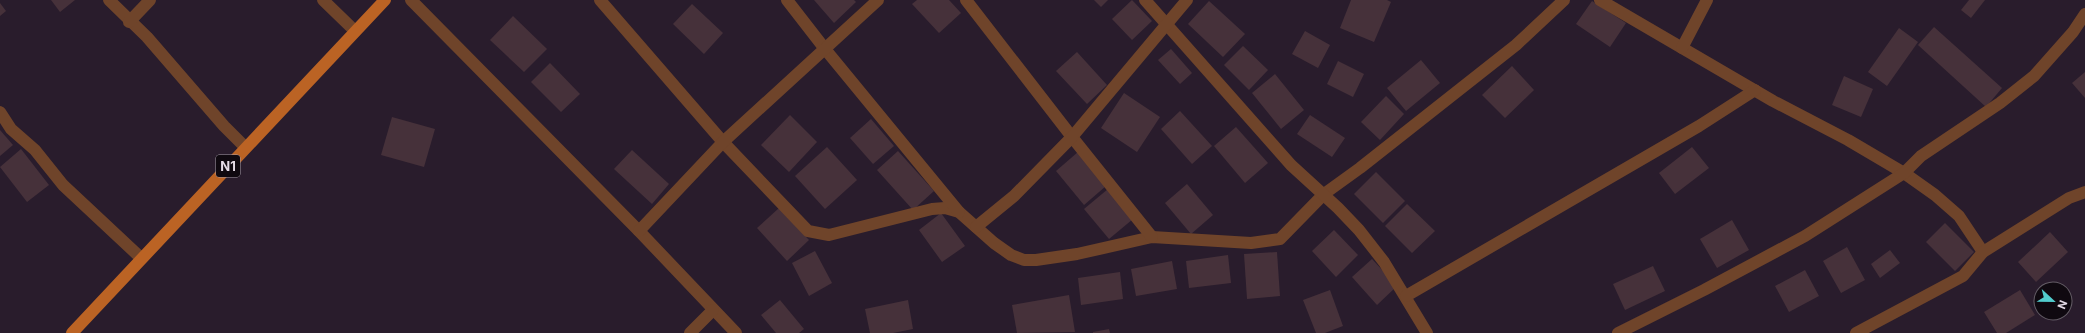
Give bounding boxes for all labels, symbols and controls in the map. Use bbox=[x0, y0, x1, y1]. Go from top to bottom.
road number: N1 bbox=[216, 155, 240, 177]
north arrow bbox=[2033, 281, 2073, 321]
text: N bbox=[2054, 298, 2070, 311]

